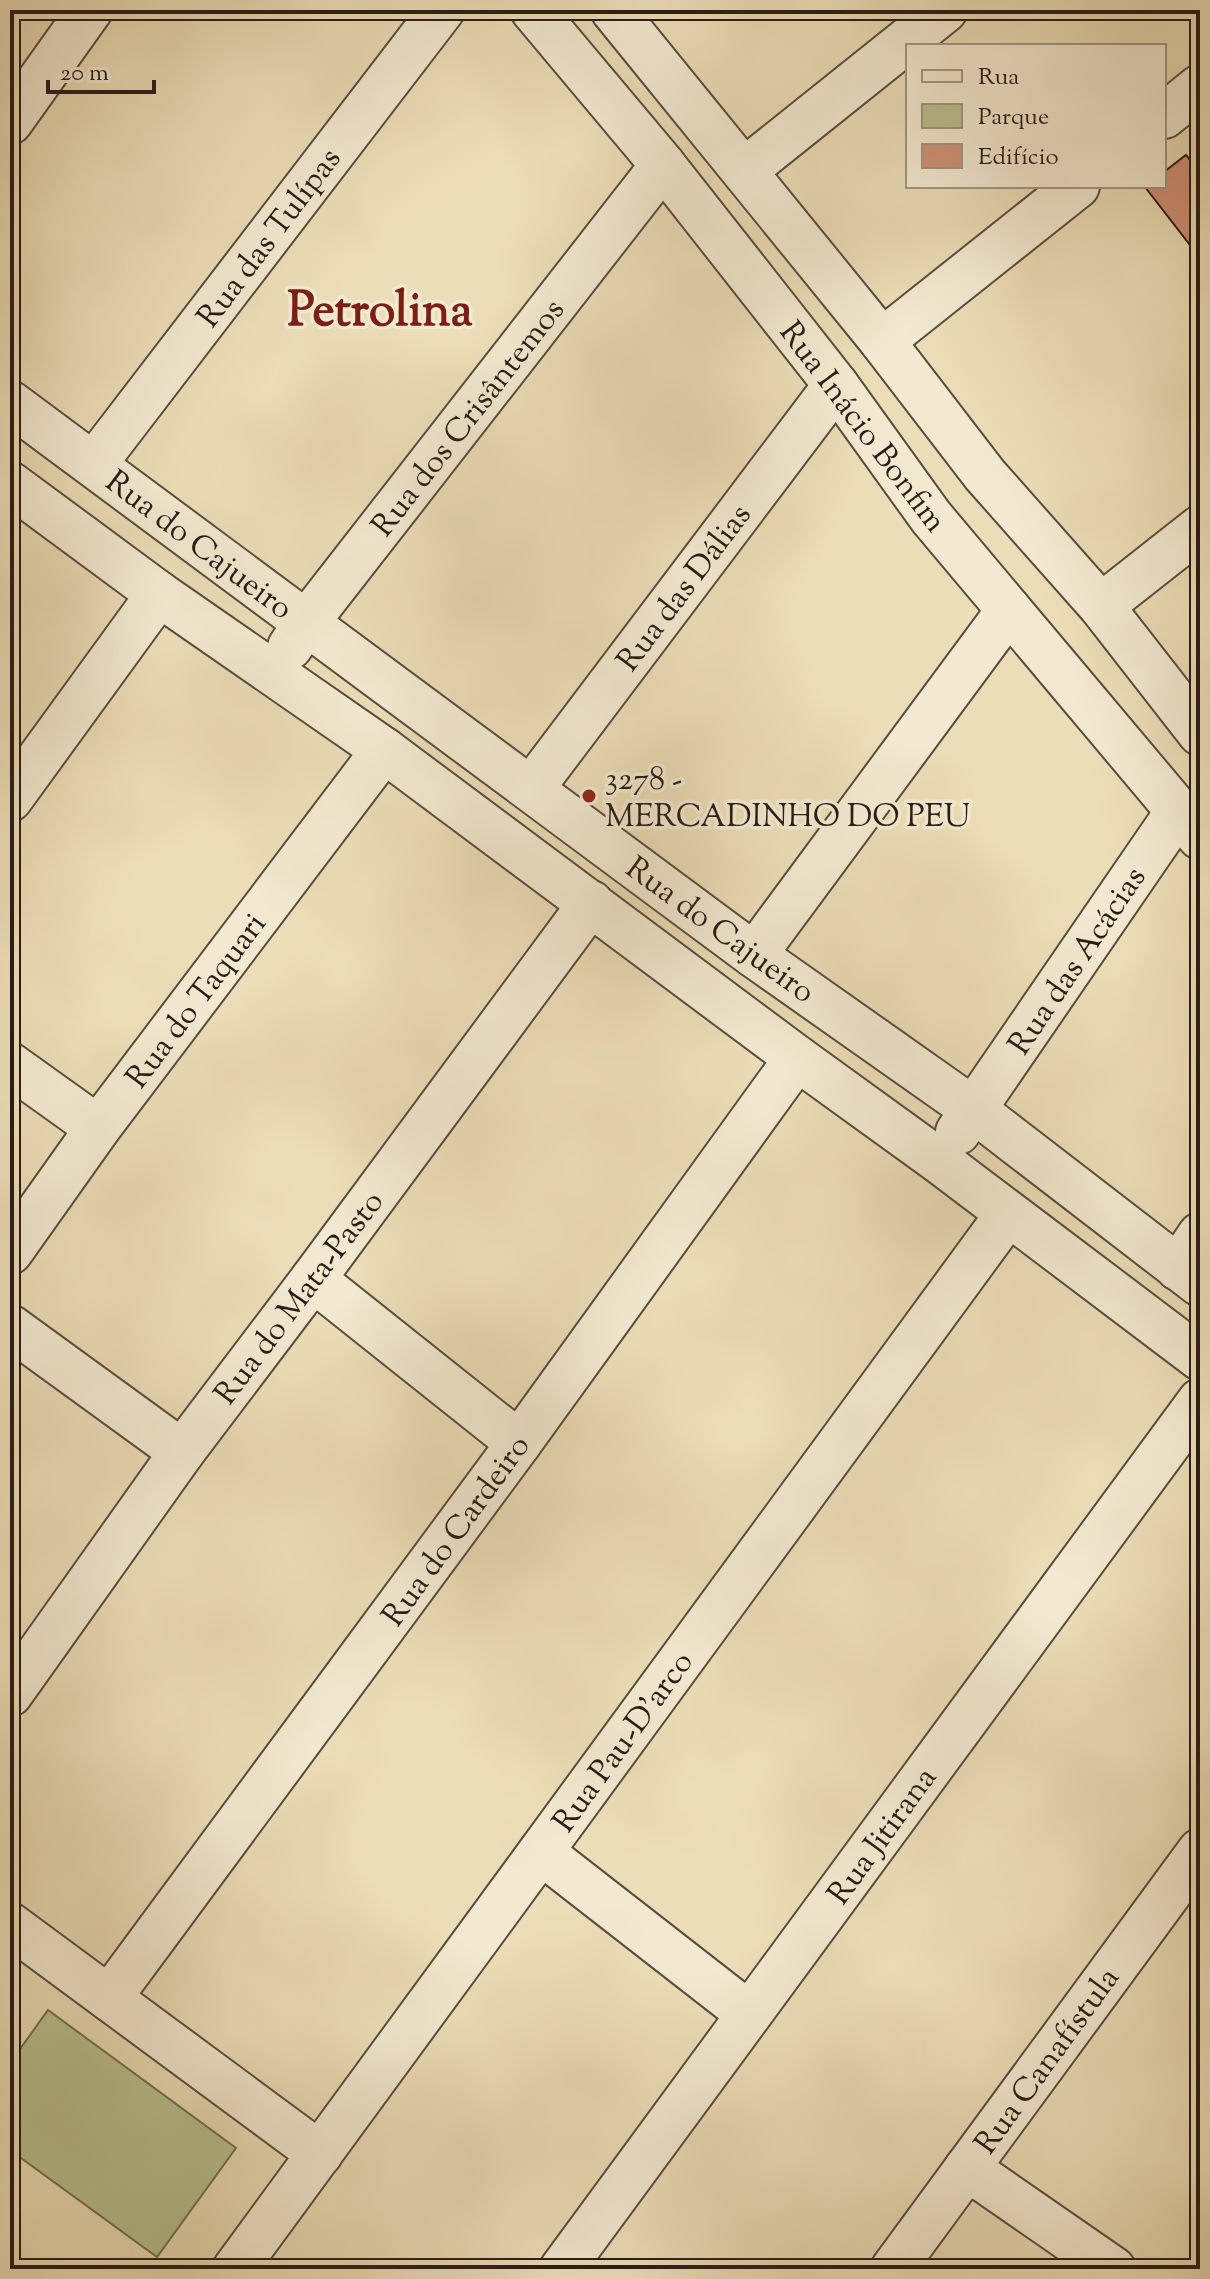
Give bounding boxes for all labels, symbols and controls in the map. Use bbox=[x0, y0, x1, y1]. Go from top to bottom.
scale bar bbox=[48, 44, 154, 94]
legend bbox=[906, 44, 1166, 188]
text: 20 m bbox=[60, 57, 109, 91]
text: Rua bbox=[978, 61, 1019, 95]
text: Parque bbox=[978, 101, 1049, 135]
street label: Rua das Tulípas bbox=[187, 139, 354, 339]
text: Edifício bbox=[978, 141, 1059, 175]
district label: Petrolina bbox=[287, 279, 473, 348]
street label: Rua dos Crisântemos bbox=[362, 290, 577, 548]
street label: Rua Inácio Bonfim bbox=[767, 313, 956, 543]
street label: Rua do Cajueiro bbox=[95, 460, 302, 632]
street label: Rua das Dálias bbox=[607, 495, 764, 682]
place label: 3278 - MERCADINHO DO PEU bbox=[605, 758, 970, 841]
marker: 3278 - MERCADINHO DO PEU bbox=[580, 787, 598, 805]
street label: Rua do Cajueiro bbox=[615, 847, 824, 1016]
street label: Rua das Acácias bbox=[998, 858, 1159, 1065]
street label: Rua do Taquari bbox=[116, 904, 279, 1099]
street label: Rua do Mata-Pasto bbox=[205, 1182, 396, 1415]
street label: Rua do Cardeiro bbox=[372, 1426, 543, 1637]
street label: Rua Pau-D'arco bbox=[543, 1643, 706, 1843]
street label: Rua Jitirana bbox=[818, 1758, 949, 1915]
street label: Rua Canafístula bbox=[965, 1958, 1132, 2165]

